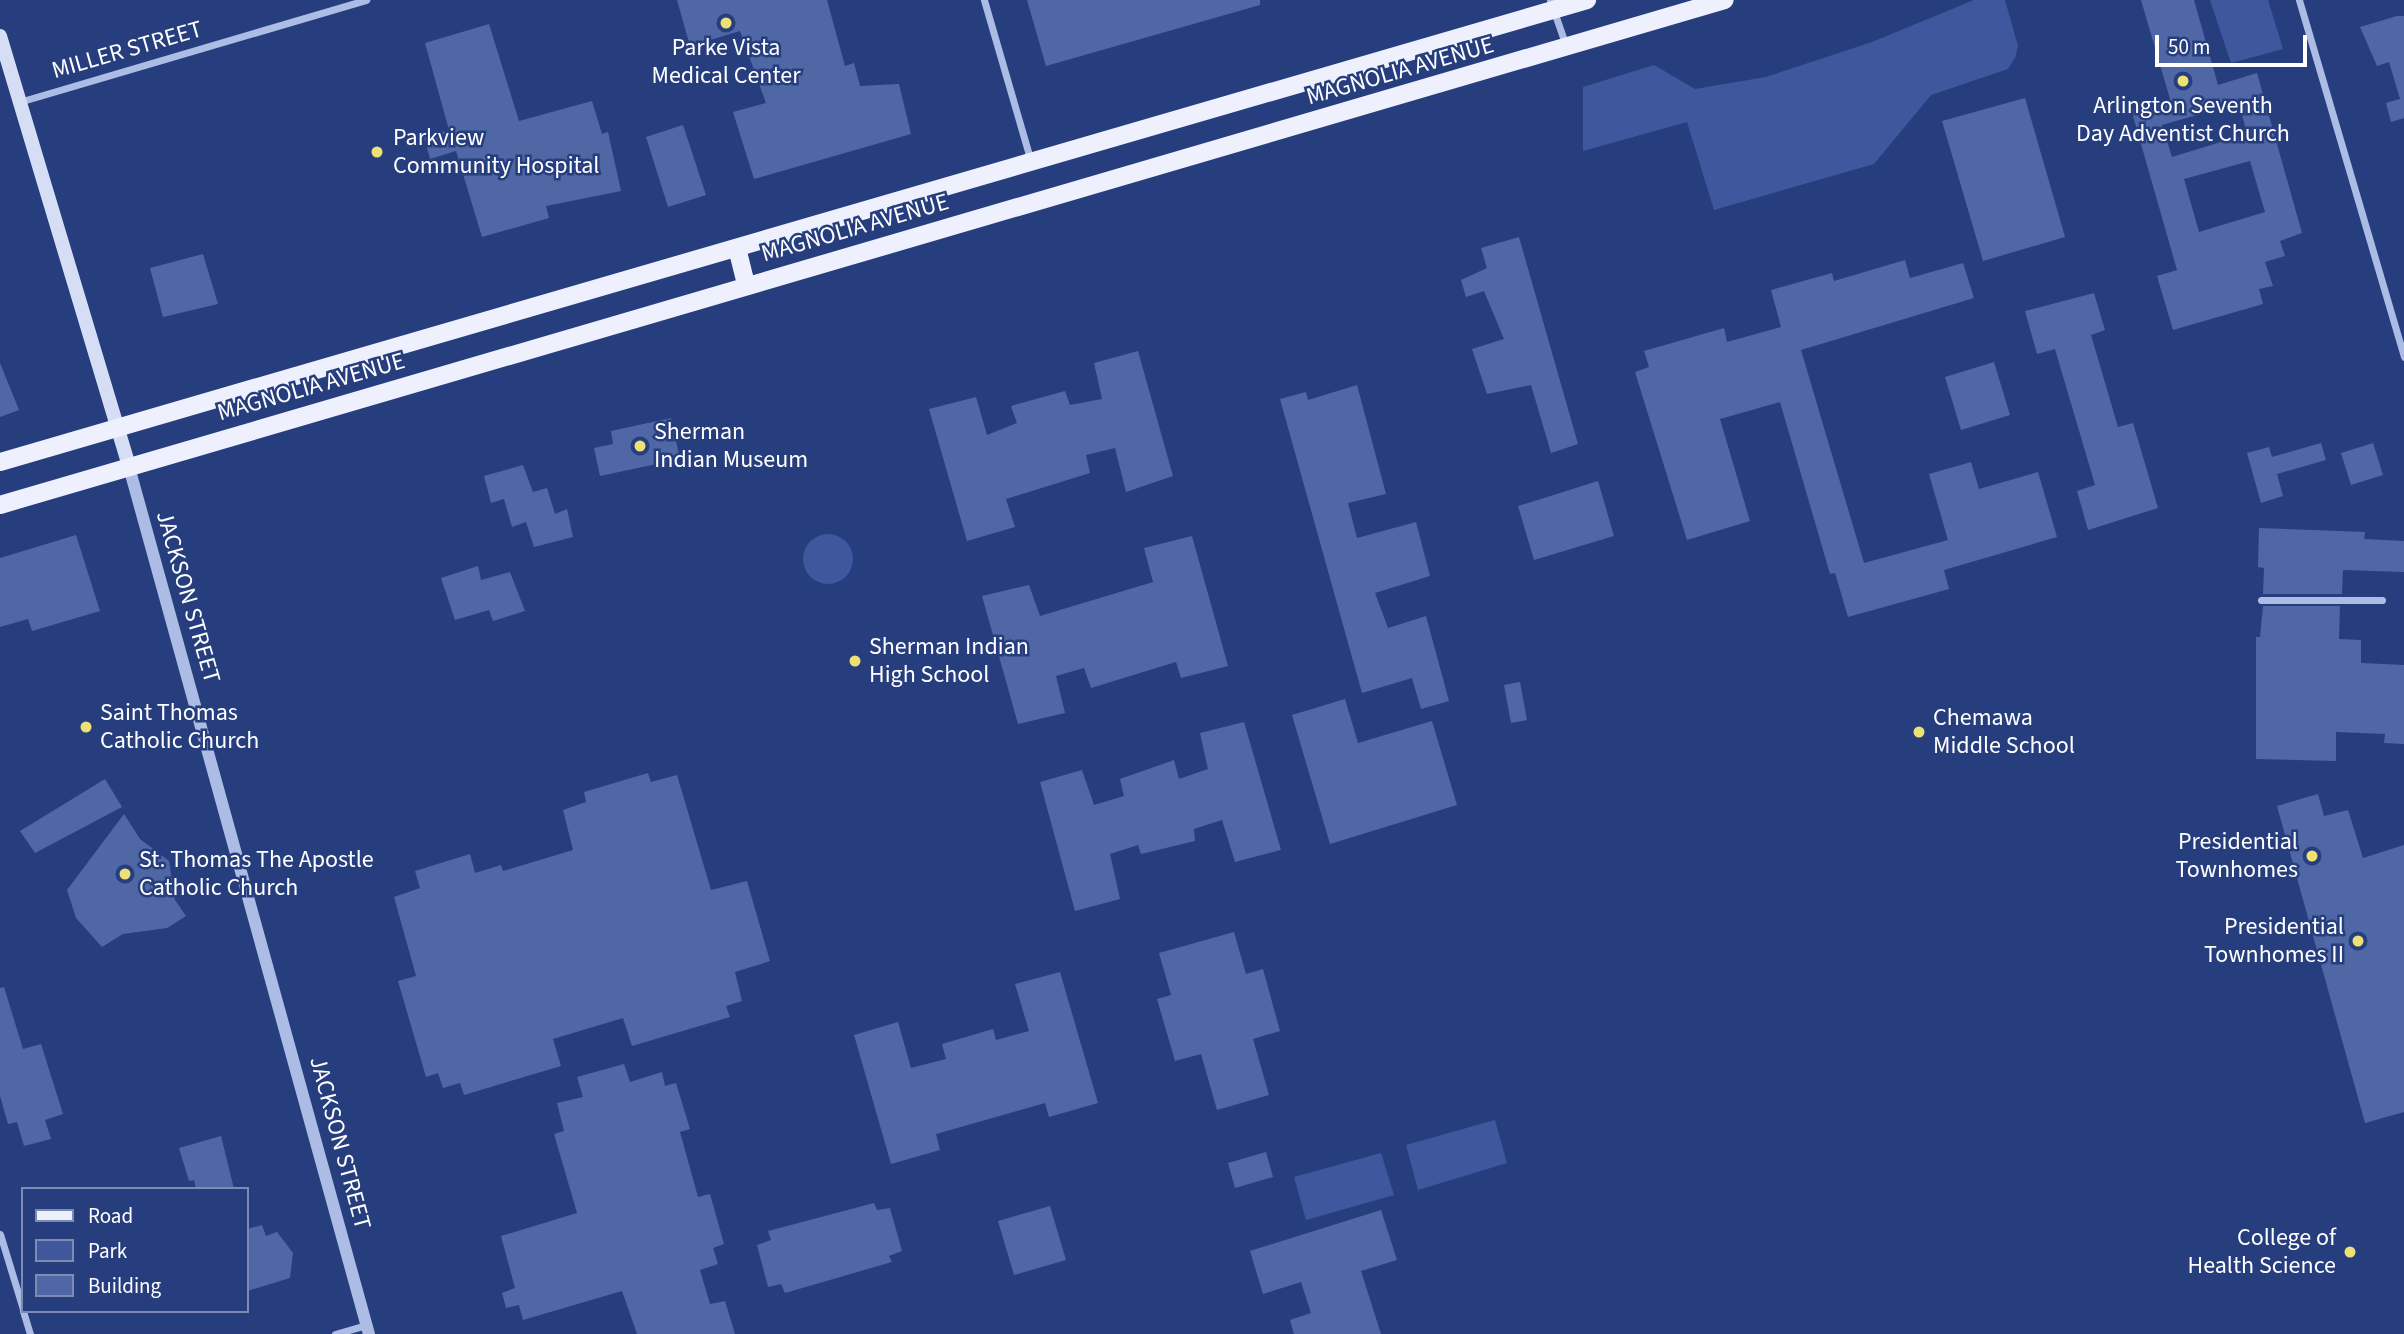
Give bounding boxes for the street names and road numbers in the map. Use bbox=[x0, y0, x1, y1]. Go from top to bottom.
street label: MILLER STREET bbox=[48, 15, 206, 85]
street label: MAGNOLIA AVENUE bbox=[1303, 30, 1497, 112]
street label: MAGNOLIA AVENUE bbox=[758, 187, 952, 269]
street label: MAGNOLIA AVENUE bbox=[214, 346, 408, 428]
street label: JACKSON STREET bbox=[150, 508, 226, 686]
street label: JACKSON STREET bbox=[303, 1053, 377, 1233]

